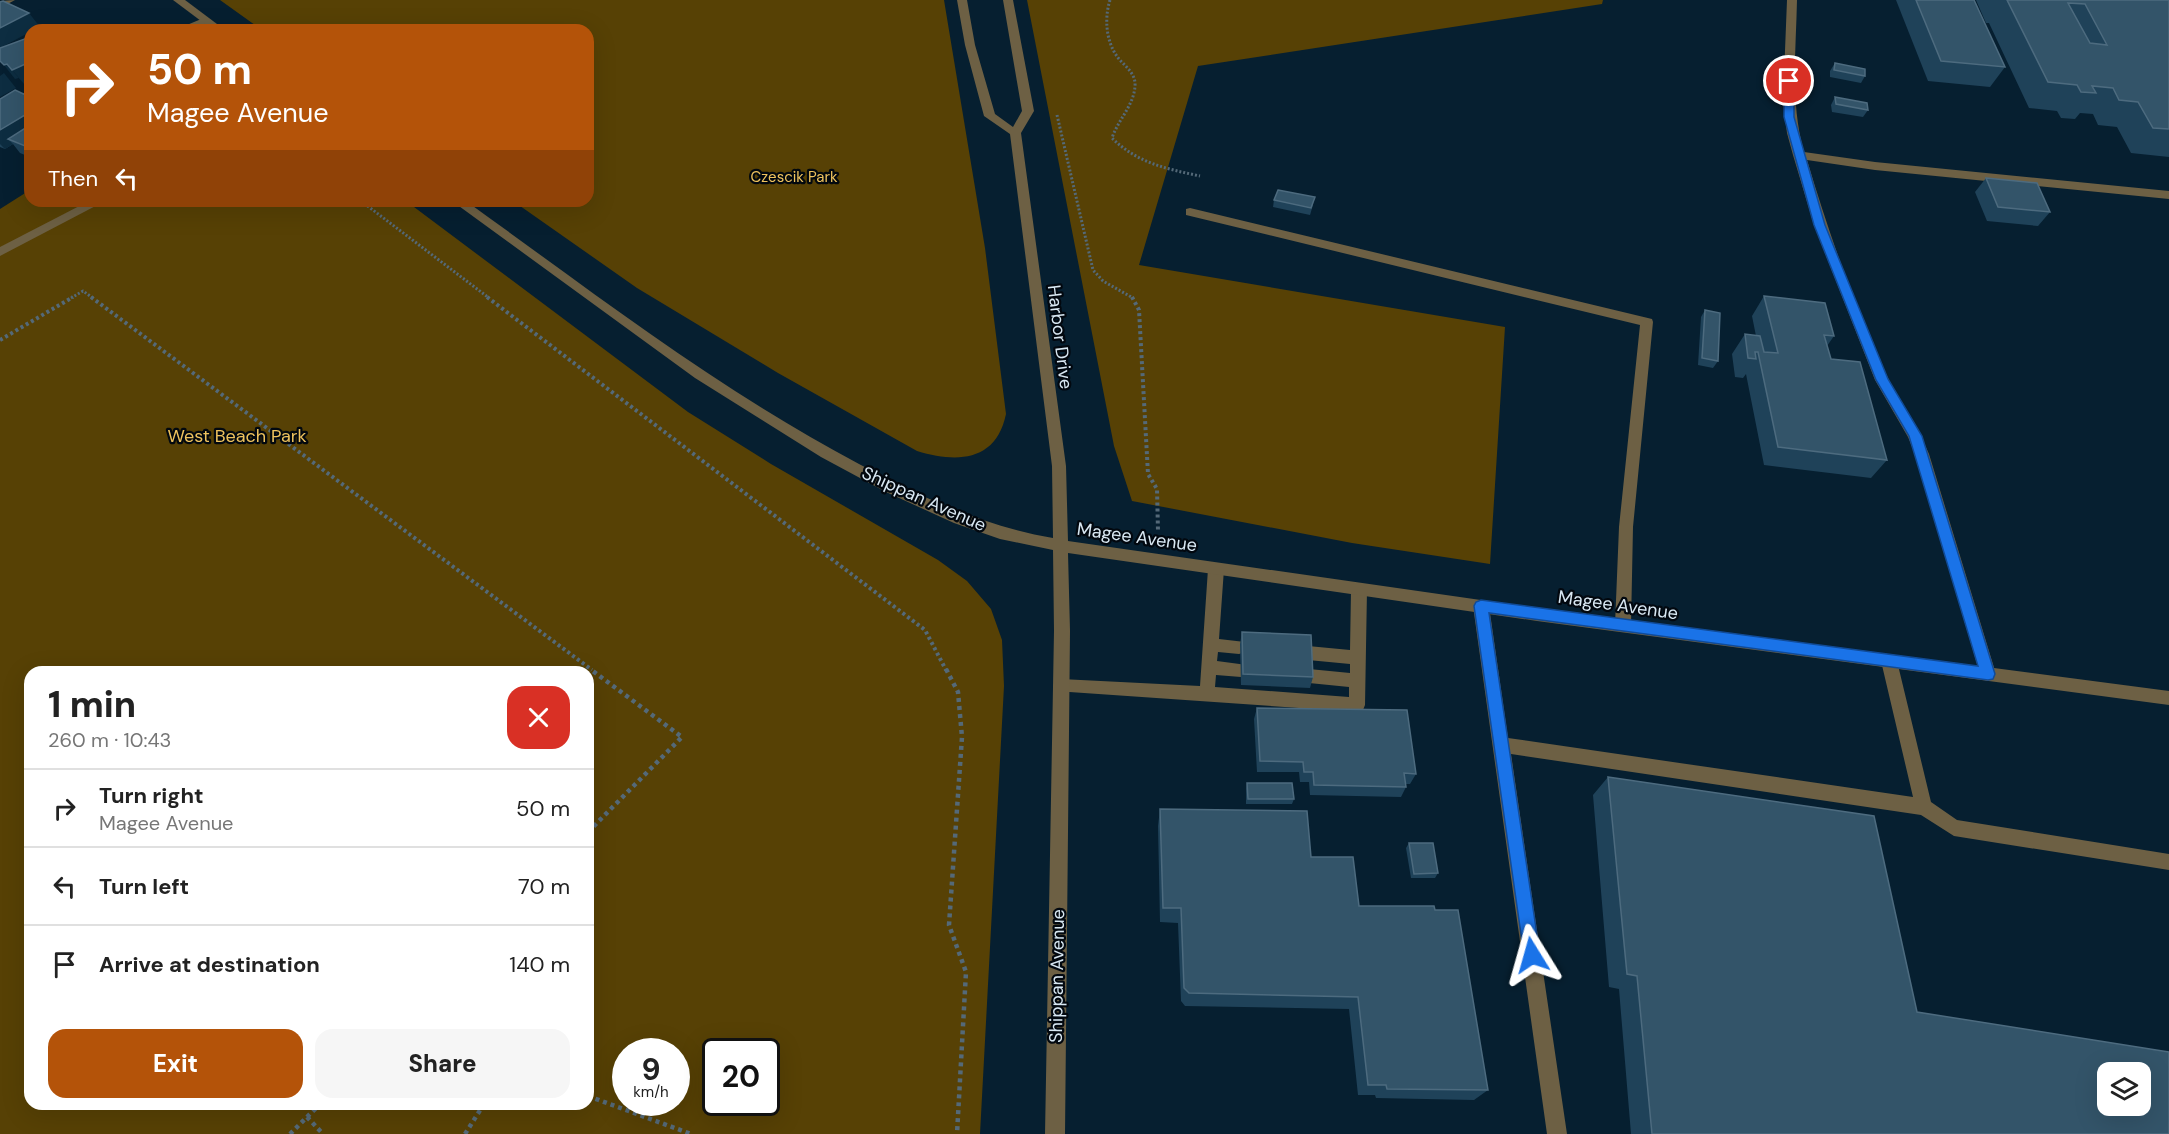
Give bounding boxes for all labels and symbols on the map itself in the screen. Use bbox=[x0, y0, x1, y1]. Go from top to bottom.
pin bbox=[1763, 55, 1814, 106]
park label: Czescik Park bbox=[750, 167, 838, 187]
street label: Harbor Drive bbox=[1042, 284, 1078, 390]
park label: West Beach Park bbox=[167, 424, 307, 448]
street label: Shippan Avenue bbox=[858, 461, 990, 537]
street label: Magee Avenue bbox=[1075, 517, 1199, 557]
street label: Magee Avenue bbox=[1556, 585, 1680, 625]
street label: Shippan Avenue bbox=[1044, 909, 1070, 1043]
position arrow bbox=[1500, 923, 1564, 987]
speed limit sign: 20 bbox=[702, 1038, 780, 1116]

